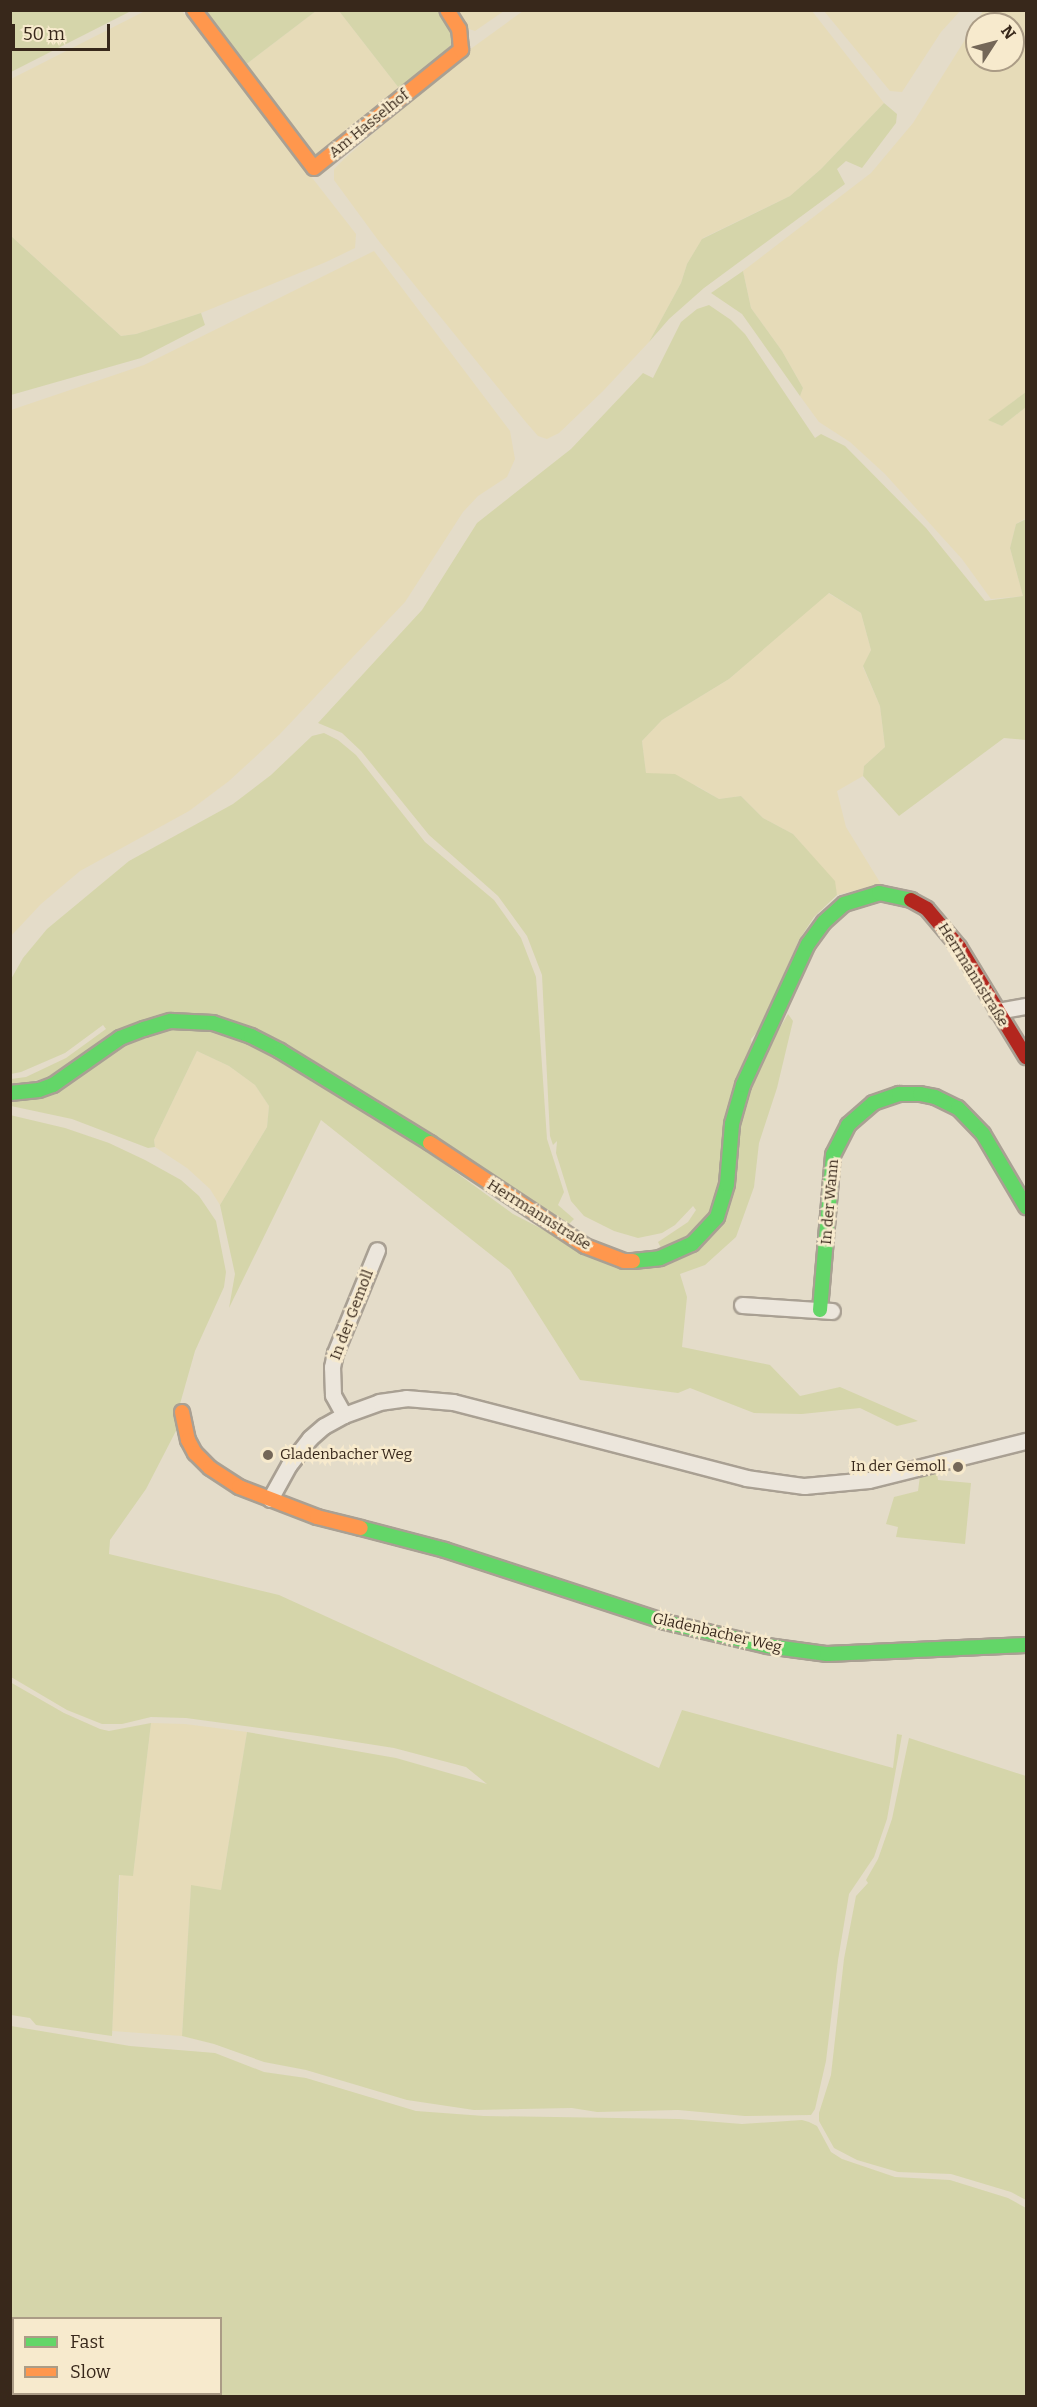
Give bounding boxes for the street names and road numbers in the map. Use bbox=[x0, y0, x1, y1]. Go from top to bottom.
street label: Am Hasselhof bbox=[325, 86, 413, 162]
street label: Herrmannstraße bbox=[934, 920, 1012, 1030]
street label: In der Wann bbox=[817, 1158, 843, 1246]
street label: Herrmannstraße bbox=[484, 1176, 594, 1254]
street label: In der Gemoll bbox=[327, 1267, 377, 1363]
street label: Gladenbacher Weg bbox=[651, 1609, 783, 1657]

